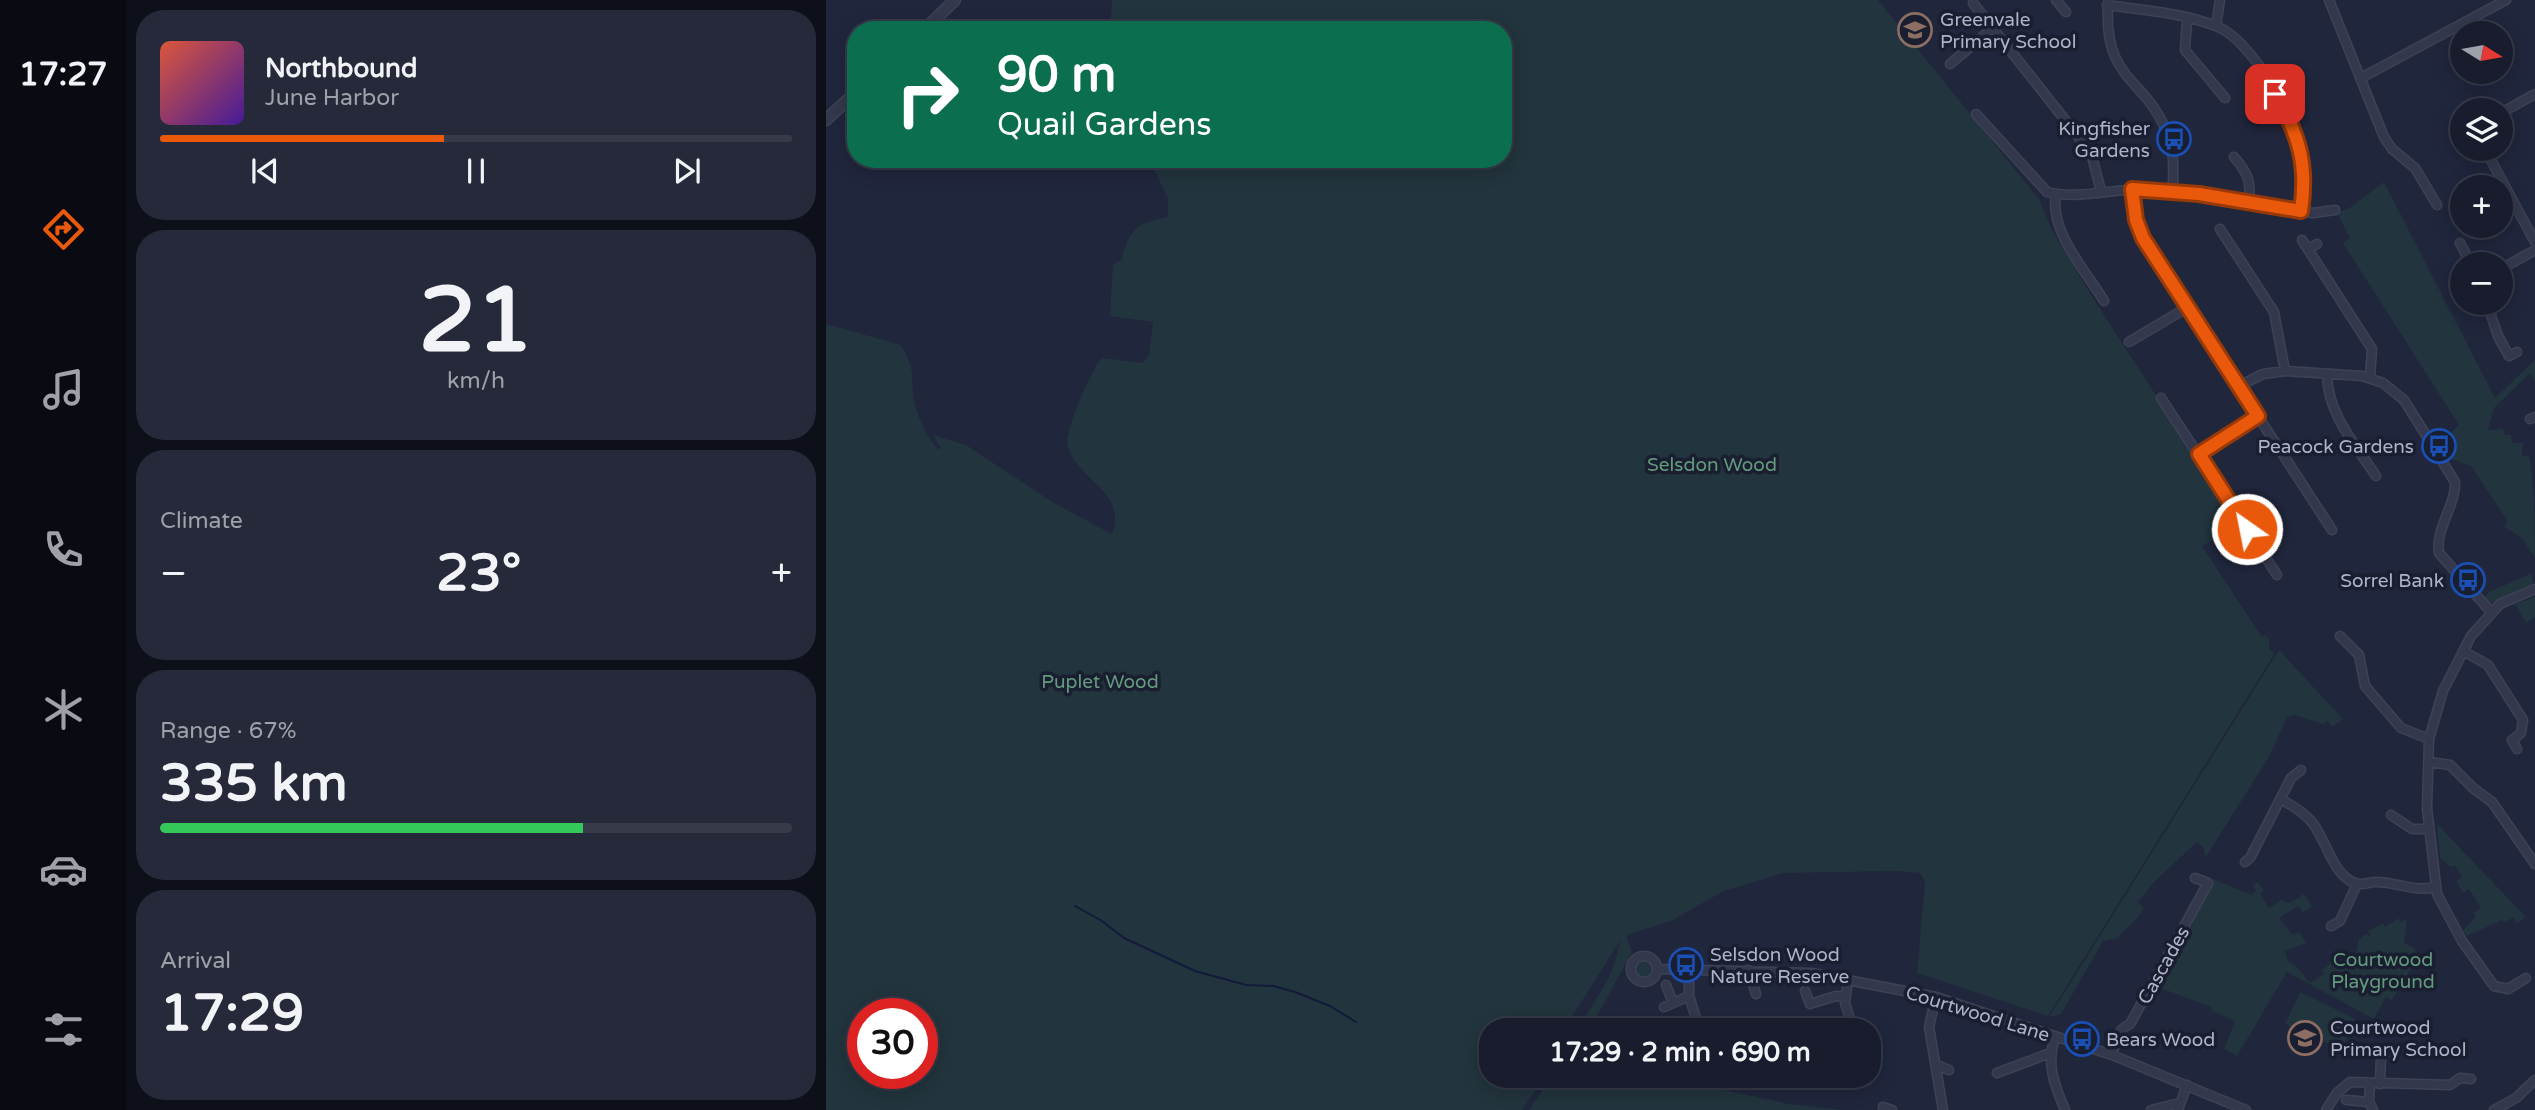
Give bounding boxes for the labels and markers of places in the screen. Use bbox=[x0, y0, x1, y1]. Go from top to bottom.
place label: Greenvale Primary School bbox=[1940, 9, 2076, 53]
school or university icon: Greenvale Primary School bbox=[1896, 11, 1934, 49]
pin bbox=[2245, 64, 2305, 124]
place label: Kingfisher Gardens bbox=[2058, 118, 2151, 162]
bus stop icon: Kingfisher Gardens bbox=[2155, 120, 2193, 158]
bus stop icon: Peacock Gardens bbox=[2420, 427, 2458, 465]
place label: Peacock Gardens bbox=[2258, 436, 2414, 458]
bus stop icon: Sorrel Bank bbox=[2449, 561, 2487, 599]
place label: Sorrel Bank bbox=[2340, 570, 2444, 592]
place label: Selsdon Wood Nature Reserve bbox=[1710, 944, 1849, 988]
bus stop icon: Selsdon Wood Nature Reserve bbox=[1667, 946, 1705, 984]
place label: Courtwood Primary School bbox=[2330, 1017, 2466, 1061]
school or university icon: Courtwood Primary School bbox=[2286, 1019, 2324, 1057]
bus stop icon: Bears Wood bbox=[2063, 1020, 2101, 1058]
place label: Bears Wood bbox=[2106, 1029, 2215, 1051]

